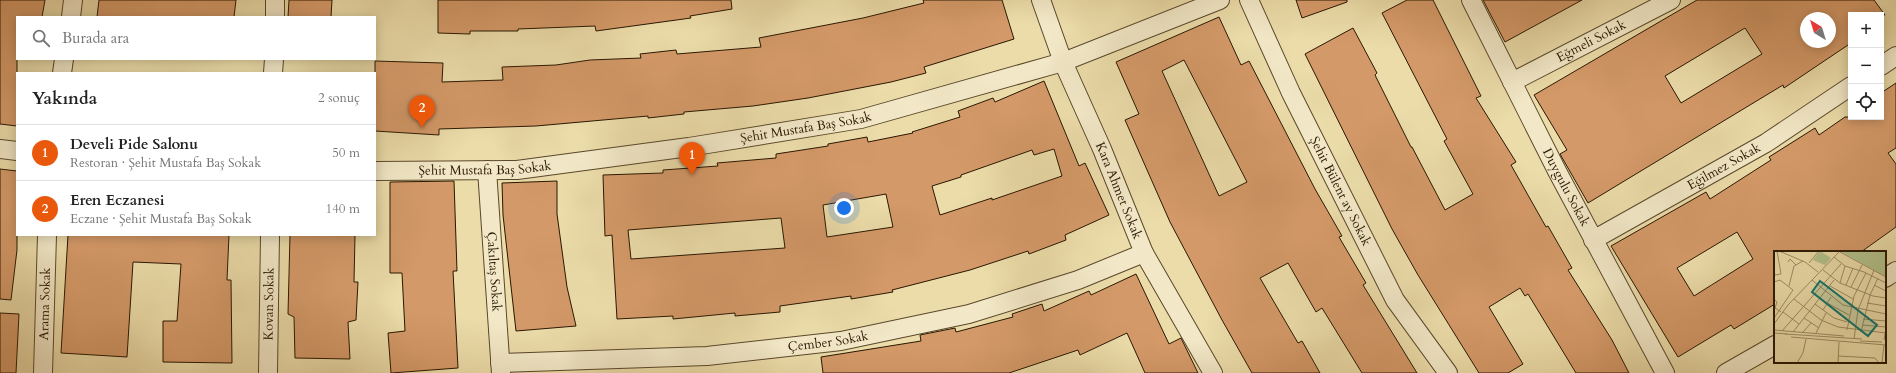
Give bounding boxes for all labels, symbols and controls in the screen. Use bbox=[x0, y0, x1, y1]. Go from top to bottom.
north arrow bbox=[1800, 12, 1836, 48]
map controls bbox=[1848, 12, 1884, 120]
button: + bbox=[1848, 12, 1884, 48]
search box bbox=[16, 16, 376, 60]
street label: Eğmeli Sokak bbox=[1553, 16, 1629, 67]
icon: search bbox=[30, 27, 52, 49]
text: Burada ara bbox=[62, 28, 129, 48]
button: − bbox=[1848, 48, 1884, 84]
button: locate bbox=[1848, 84, 1884, 120]
text: Yakında bbox=[32, 87, 97, 110]
text: 2 sonuç bbox=[318, 89, 360, 107]
pin: 2 bbox=[409, 95, 435, 128]
street label: Şehit Mustafa Baş Sokak bbox=[739, 107, 874, 148]
text: Develi Pide Salonu bbox=[70, 134, 198, 154]
street label: Şehit Bülent ay Sokak bbox=[1305, 134, 1375, 249]
street label: Kara Ahmet Sokak bbox=[1091, 139, 1146, 242]
street label: Eğilmez Sokak bbox=[1684, 139, 1764, 194]
pin: 1 bbox=[679, 142, 705, 175]
text: 1 bbox=[42, 144, 48, 162]
text: 50 m bbox=[332, 144, 360, 162]
street label: Duygulu Sokak bbox=[1538, 145, 1594, 230]
text: Restoran · Şehit Mustafa Baş Sokak bbox=[70, 154, 261, 172]
street label: Şehit Mustafa Baş Sokak bbox=[419, 157, 552, 180]
text: Eren Eczanesi bbox=[70, 190, 165, 210]
your location bbox=[834, 198, 854, 218]
text: 2 bbox=[42, 200, 48, 218]
text: 140 m bbox=[326, 200, 360, 218]
text: Eczane · Şehit Mustafa Baş Sokak bbox=[70, 210, 252, 228]
street label: Çakıltaş Sokak bbox=[482, 231, 506, 312]
inset map bbox=[1774, 251, 1886, 363]
street label: Arama Sokak bbox=[35, 267, 55, 341]
street label: Kovan Sokak bbox=[259, 267, 279, 341]
street label: Çember Sokak bbox=[787, 326, 870, 356]

